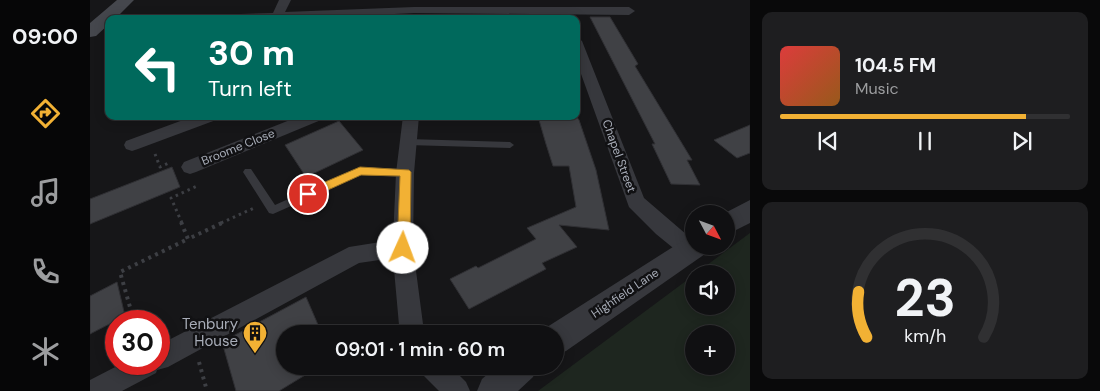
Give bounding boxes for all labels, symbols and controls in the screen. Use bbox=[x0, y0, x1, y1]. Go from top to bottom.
text: 09:00 bbox=[12, 22, 78, 51]
text: 30 m bbox=[208, 30, 295, 76]
icon: left bbox=[125, 35, 190, 100]
text: 104.5 FM bbox=[855, 53, 936, 78]
text: Turn left bbox=[208, 74, 292, 103]
text: Music bbox=[855, 78, 899, 99]
icon: directions bbox=[28, 96, 63, 131]
street label: Chapel Street bbox=[598, 117, 640, 195]
street label: Broome Close bbox=[199, 125, 277, 169]
icon: previous bbox=[814, 127, 842, 155]
icon: pause bbox=[911, 127, 939, 155]
icon: next bbox=[1008, 127, 1036, 155]
pin bbox=[287, 173, 329, 215]
icon: music bbox=[28, 175, 63, 210]
icon: arrive bbox=[294, 180, 322, 208]
north arrow bbox=[685, 205, 735, 255]
map controls bbox=[685, 205, 735, 375]
position arrow bbox=[376, 221, 428, 273]
icon: phone bbox=[28, 254, 63, 289]
street label: Highfield Lane bbox=[588, 264, 662, 321]
text: 23 bbox=[894, 264, 956, 332]
button: sound bbox=[685, 265, 735, 315]
speed limit sign: 30 bbox=[105, 310, 170, 375]
place label: Tenbury House bbox=[182, 314, 239, 351]
building icon: Tenbury House bbox=[242, 320, 268, 354]
text: km/h bbox=[904, 324, 946, 348]
button: + bbox=[685, 325, 735, 375]
icon: climate bbox=[28, 334, 63, 369]
text: 09:01 · 1 min · 60 m bbox=[335, 337, 505, 362]

